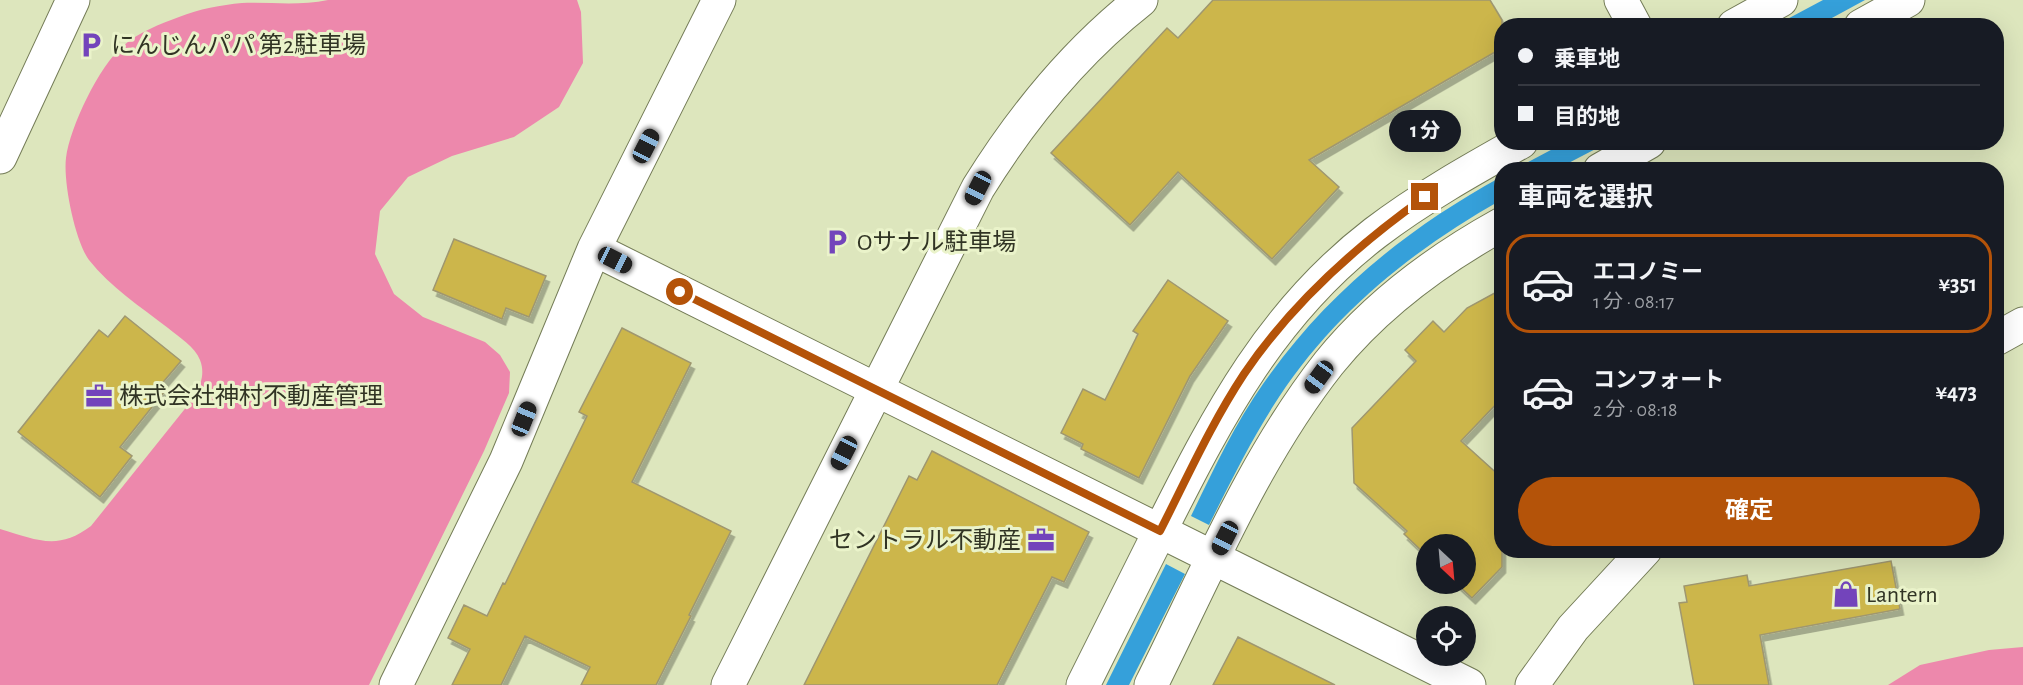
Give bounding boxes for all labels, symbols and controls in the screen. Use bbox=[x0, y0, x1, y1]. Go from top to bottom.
parking icon: にんじんパパ 第2駐車場 bbox=[76, 30, 106, 60]
place label: にんじんパパ 第2駐車場 bbox=[111, 32, 366, 58]
text: 乗車地 bbox=[1554, 48, 1620, 70]
text: 目的地 bbox=[1554, 106, 1620, 128]
callout: 1 分 bbox=[1389, 110, 1461, 152]
text: 1 分 bbox=[1410, 121, 1440, 141]
car bbox=[630, 126, 662, 166]
car bbox=[962, 168, 994, 208]
route end bbox=[1411, 183, 1438, 210]
text: 車両を選択 bbox=[1518, 184, 1653, 211]
parking icon: Oサナル駐車場 bbox=[822, 227, 852, 257]
place label: Oサナル駐車場 bbox=[857, 229, 1016, 255]
car bbox=[595, 244, 635, 276]
icon: car bbox=[1521, 257, 1575, 311]
text: エコノミー bbox=[1593, 261, 1703, 283]
text: ¥351 bbox=[1939, 273, 1977, 295]
route start bbox=[666, 278, 693, 305]
text: 1 分 · 08:17 bbox=[1593, 292, 1674, 312]
car bbox=[1301, 357, 1337, 397]
icon: car bbox=[1521, 365, 1575, 419]
text: コンフォート bbox=[1593, 369, 1724, 391]
office icon: 株式会社神村不動産管理 bbox=[84, 381, 114, 411]
text: ¥473 bbox=[1935, 381, 1977, 403]
place label: 株式会社神村不動産管理 bbox=[119, 383, 383, 409]
car bbox=[509, 399, 539, 439]
text: 2 分 · 08:18 bbox=[1593, 400, 1678, 420]
car bbox=[828, 433, 860, 473]
button: 確定 bbox=[1518, 477, 1980, 546]
car bbox=[1209, 518, 1241, 558]
office icon: セントラル不動産 bbox=[1026, 525, 1056, 555]
place label: セントラル不動産 bbox=[829, 527, 1021, 553]
north arrow bbox=[1416, 534, 1476, 594]
map controls bbox=[1416, 534, 1476, 666]
shop icon: Lantern bbox=[1831, 579, 1861, 609]
place label: Lantern bbox=[1866, 583, 1938, 607]
button: locate bbox=[1416, 606, 1476, 666]

